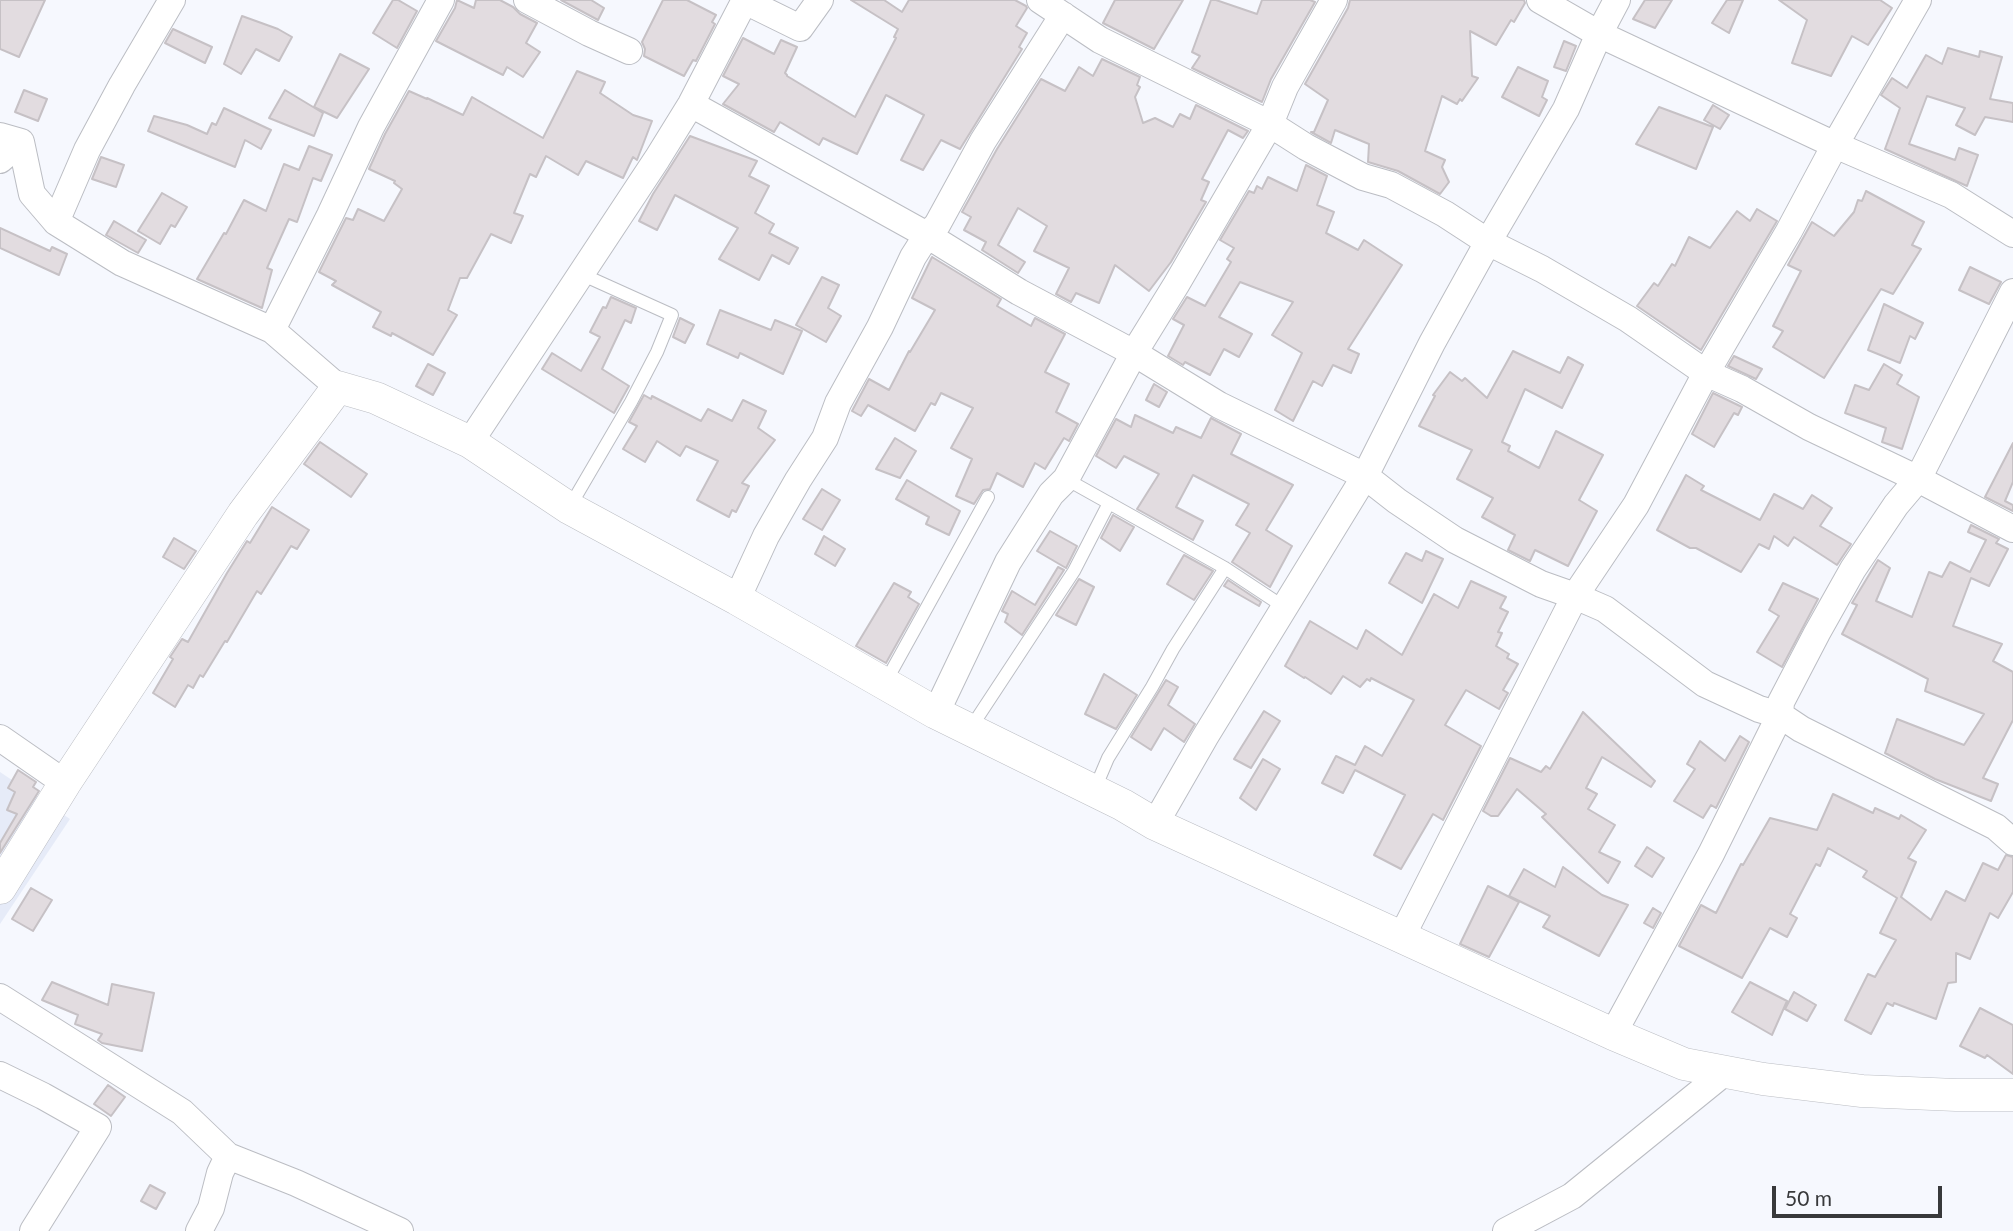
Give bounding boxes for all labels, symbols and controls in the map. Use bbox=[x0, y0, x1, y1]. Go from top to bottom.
scale bar bbox=[1775, 1172, 1945, 1216]
text: 50 m bbox=[1785, 1185, 1832, 1210]

